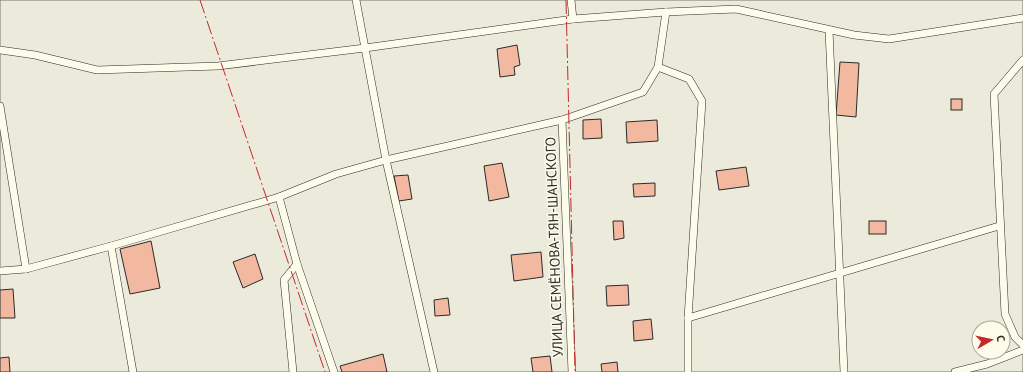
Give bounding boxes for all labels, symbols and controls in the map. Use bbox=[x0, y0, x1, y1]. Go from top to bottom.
street label: УЛИЦА СЕМЁНОВА-ТЯН-ШАНСКОГО bbox=[541, 137, 567, 357]
north arrow bbox=[971, 320, 1011, 360]
text: С bbox=[993, 334, 1008, 343]

